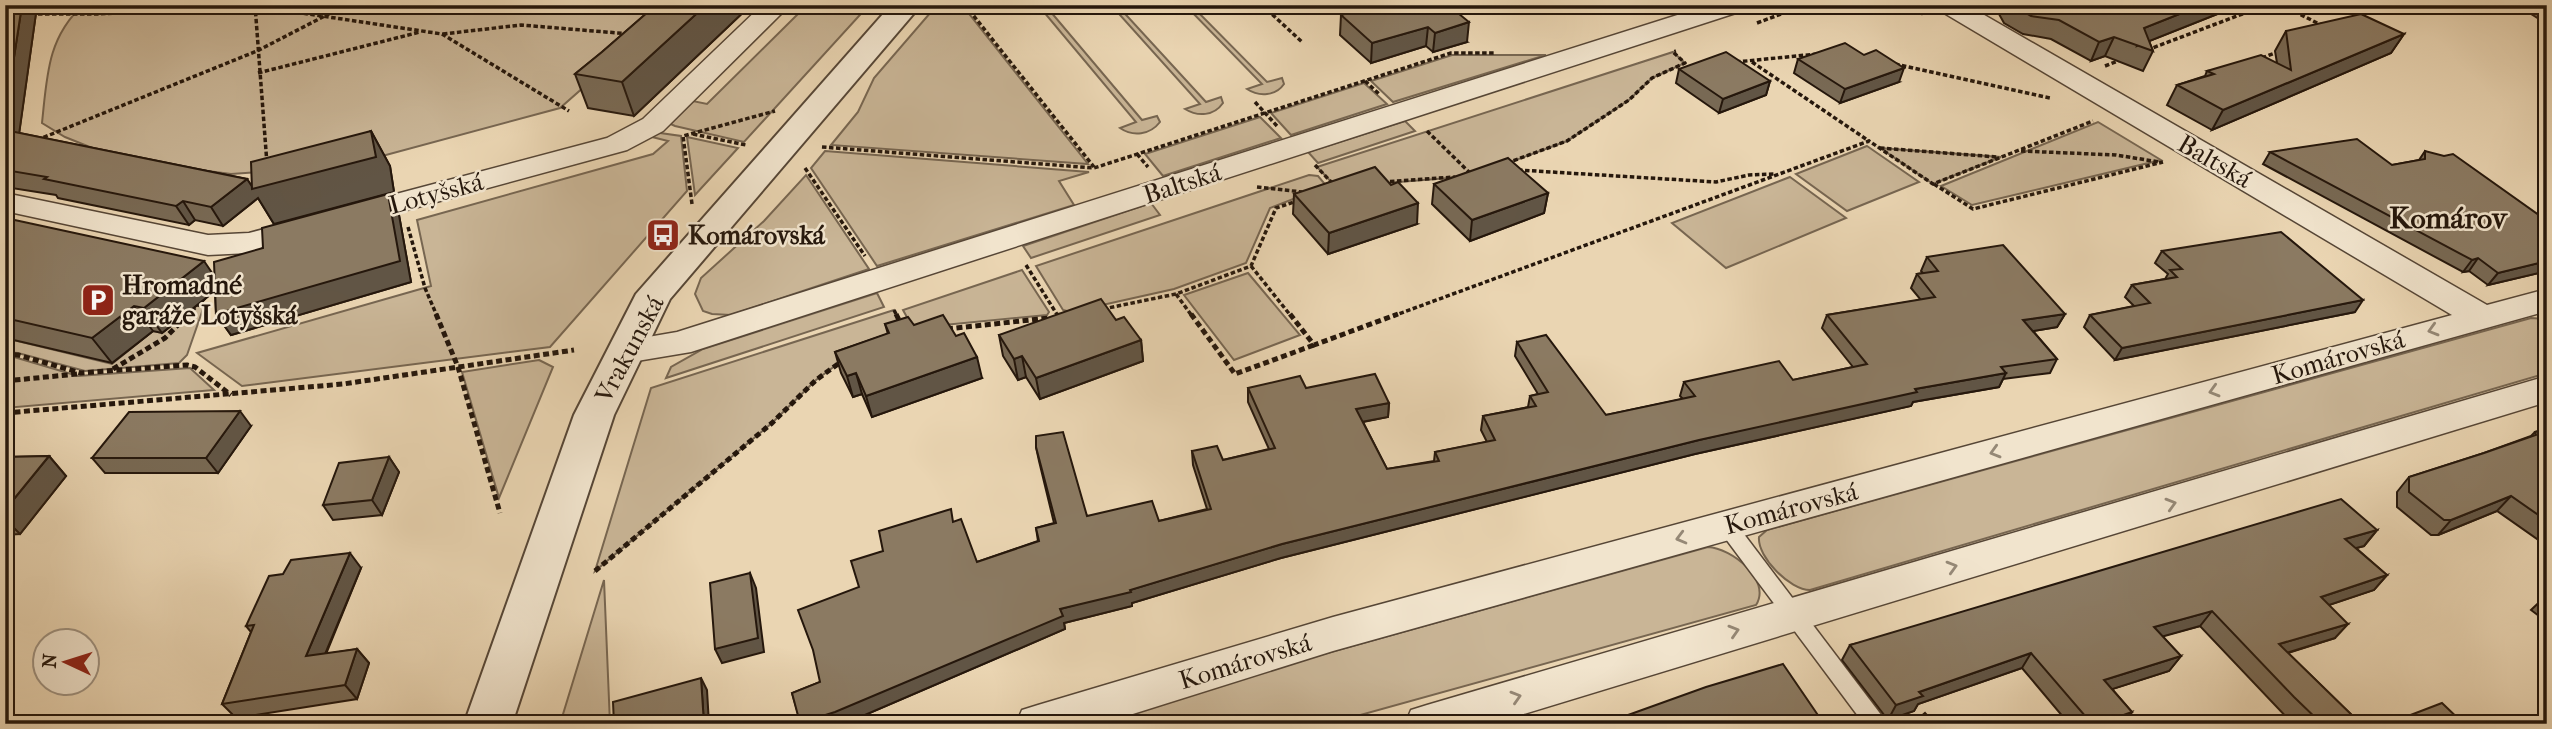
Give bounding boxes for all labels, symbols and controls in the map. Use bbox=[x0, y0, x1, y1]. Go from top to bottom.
street label: Baltská bbox=[2172, 128, 2258, 195]
street label: Baltská bbox=[1139, 156, 1226, 211]
street label: Lotyšská bbox=[386, 166, 488, 221]
district label: Komárov bbox=[2389, 201, 2509, 236]
bus stop icon: Komárovská bbox=[644, 216, 682, 254]
place label: Komárovská bbox=[688, 220, 826, 251]
place label: Hromadné garáže Lotyšská bbox=[122, 270, 298, 331]
parking icon: Hromadné garáže Lotyšská bbox=[79, 281, 117, 319]
street label: Vrakunská bbox=[588, 289, 671, 409]
one-way arrow bbox=[2428, 322, 2440, 337]
street label: Komárovská bbox=[2268, 323, 2409, 391]
one-way arrow bbox=[2208, 383, 2220, 398]
one-way arrow bbox=[1989, 444, 2001, 459]
street label: Komárovská bbox=[1721, 476, 1862, 541]
one-way arrow bbox=[2165, 497, 2177, 512]
one-way arrow bbox=[1675, 530, 1687, 545]
one-way arrow bbox=[1946, 561, 1958, 576]
one-way arrow bbox=[1728, 625, 1740, 640]
street label: Komárovská bbox=[1175, 626, 1316, 696]
north arrow bbox=[32, 628, 102, 698]
text: N bbox=[39, 652, 62, 669]
one-way arrow bbox=[1510, 691, 1522, 705]

